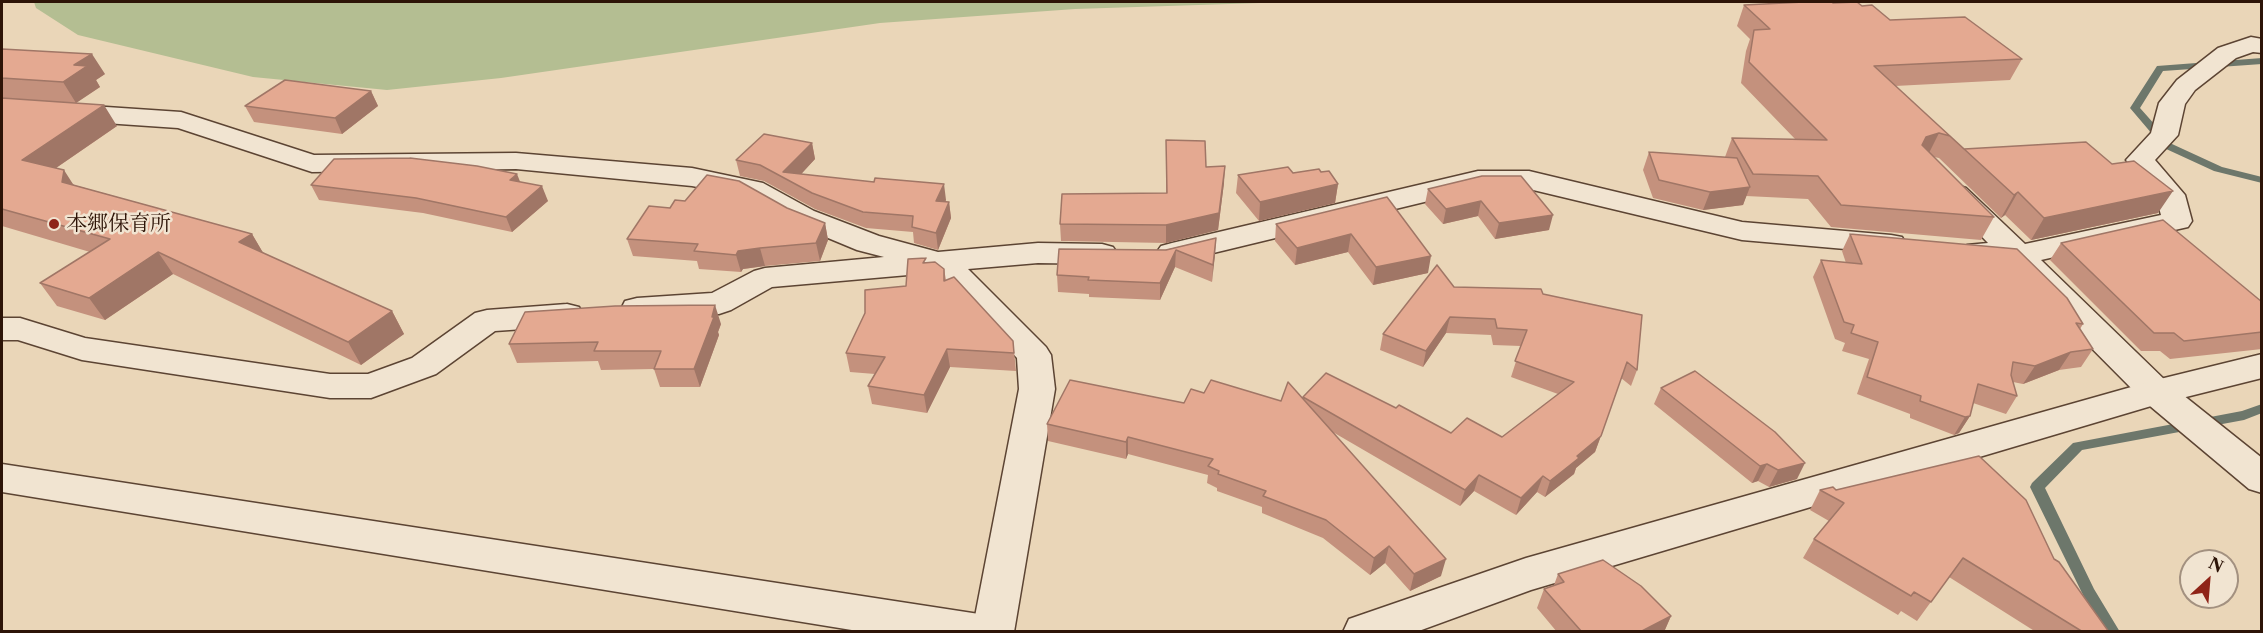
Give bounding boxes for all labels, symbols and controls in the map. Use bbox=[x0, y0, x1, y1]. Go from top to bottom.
place label: 本郷保育所 bbox=[66, 211, 171, 237]
marker: 本郷保育所 bbox=[47, 217, 61, 231]
north arrow bbox=[2179, 549, 2239, 609]
text: N bbox=[2205, 553, 2227, 577]

